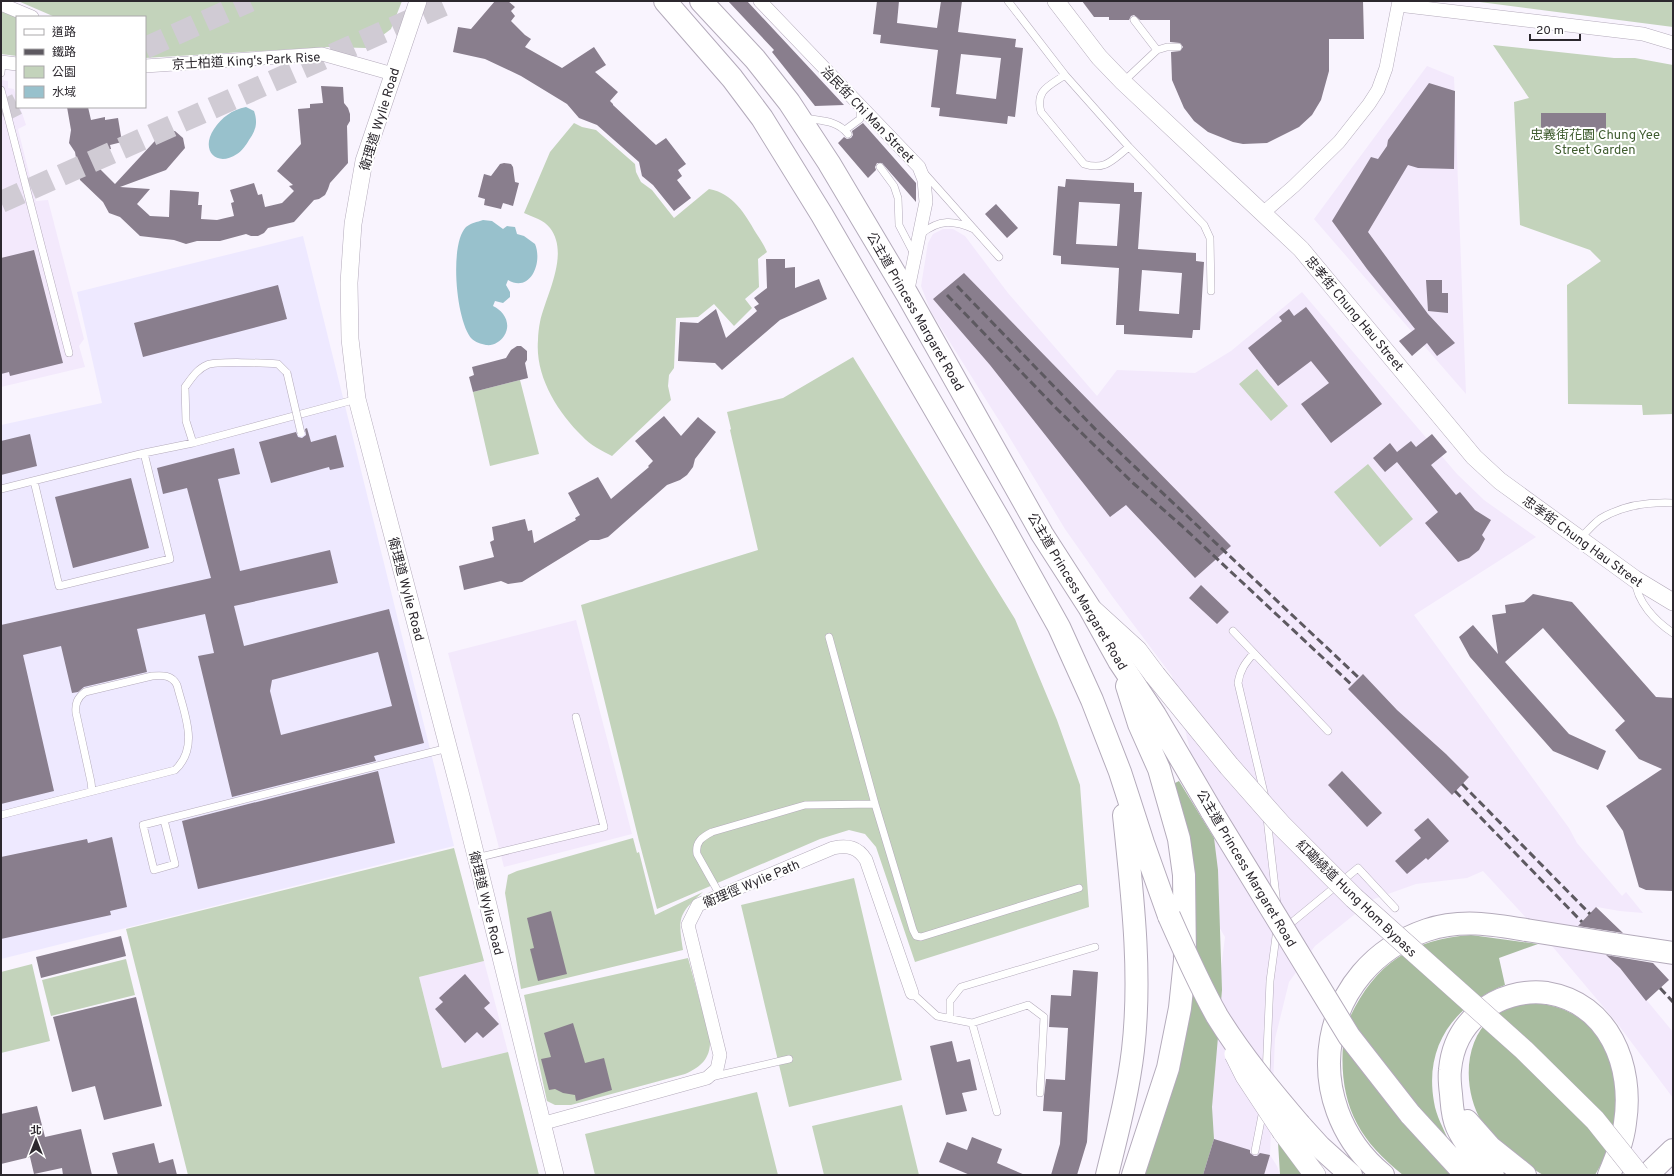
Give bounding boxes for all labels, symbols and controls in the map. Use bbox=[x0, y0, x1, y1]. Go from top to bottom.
legend bbox=[16, 16, 146, 108]
scale bar bbox=[1530, 16, 1580, 42]
text: 20 m bbox=[1536, 23, 1564, 39]
text: 道路 bbox=[52, 25, 76, 41]
text: 鐵路 bbox=[52, 45, 76, 61]
street label: 京士柏道 King's Park Rise bbox=[172, 50, 321, 74]
street label: 治民街 Chi Man Street bbox=[817, 63, 917, 167]
text: 公園 bbox=[52, 65, 76, 81]
street label: 衛理道 Wylie Road bbox=[358, 66, 404, 173]
text: 水域 bbox=[52, 85, 76, 101]
park label: 忠義街花園 Chung Yee Street Garden bbox=[1530, 128, 1660, 159]
street label: 公主道 Princess Margaret Road bbox=[862, 230, 966, 394]
street label: 忠孝街 Chung Hau Street bbox=[1301, 254, 1406, 375]
street label: 忠孝街 Chung Hau Street bbox=[1519, 494, 1645, 592]
street label: 公主道 Princess Margaret Road bbox=[1023, 510, 1130, 674]
street label: 衛理道 Wylie Road bbox=[384, 536, 427, 643]
street label: 公主道 Princess Margaret Road bbox=[1192, 787, 1299, 951]
street label: 紅磡繞道 Hung Hom Bypass bbox=[1292, 837, 1420, 961]
street label: 衛理道 Wylie Road bbox=[464, 850, 506, 957]
street label: 衛理徑 Wylie Path bbox=[701, 857, 802, 912]
north arrow bbox=[16, 1120, 56, 1160]
text: 北 bbox=[31, 1124, 42, 1138]

